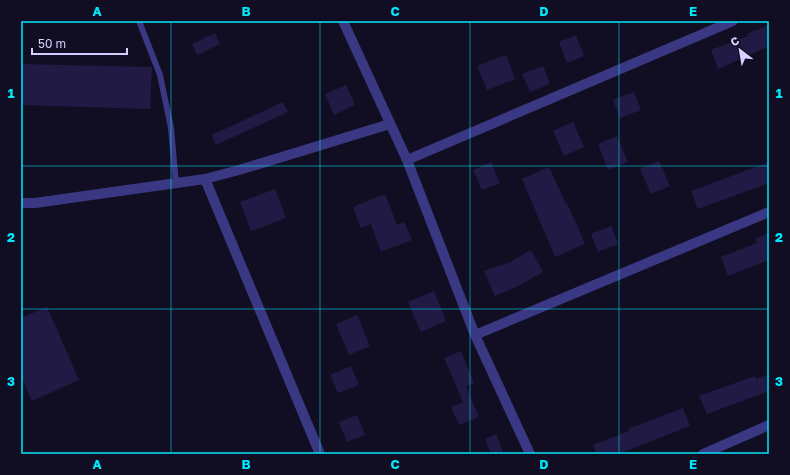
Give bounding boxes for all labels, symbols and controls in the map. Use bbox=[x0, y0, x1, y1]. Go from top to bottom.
text: A bbox=[92, 3, 102, 19]
text: B bbox=[241, 3, 251, 19]
text: C bbox=[390, 3, 400, 19]
text: D bbox=[539, 3, 549, 19]
text: E bbox=[689, 3, 697, 19]
scale bar bbox=[32, 30, 127, 56]
north arrow bbox=[720, 30, 760, 70]
text: С bbox=[728, 33, 741, 49]
text: 50 m bbox=[38, 36, 66, 51]
text: 1 bbox=[8, 85, 15, 101]
text: 1 bbox=[776, 85, 783, 101]
text: 2 bbox=[7, 229, 15, 245]
text: 2 bbox=[775, 229, 783, 245]
text: 3 bbox=[7, 373, 15, 389]
text: 3 bbox=[775, 373, 783, 389]
text: A bbox=[92, 456, 102, 472]
text: B bbox=[241, 456, 251, 472]
text: C bbox=[390, 456, 400, 472]
text: D bbox=[539, 456, 549, 472]
text: E bbox=[689, 456, 697, 472]

